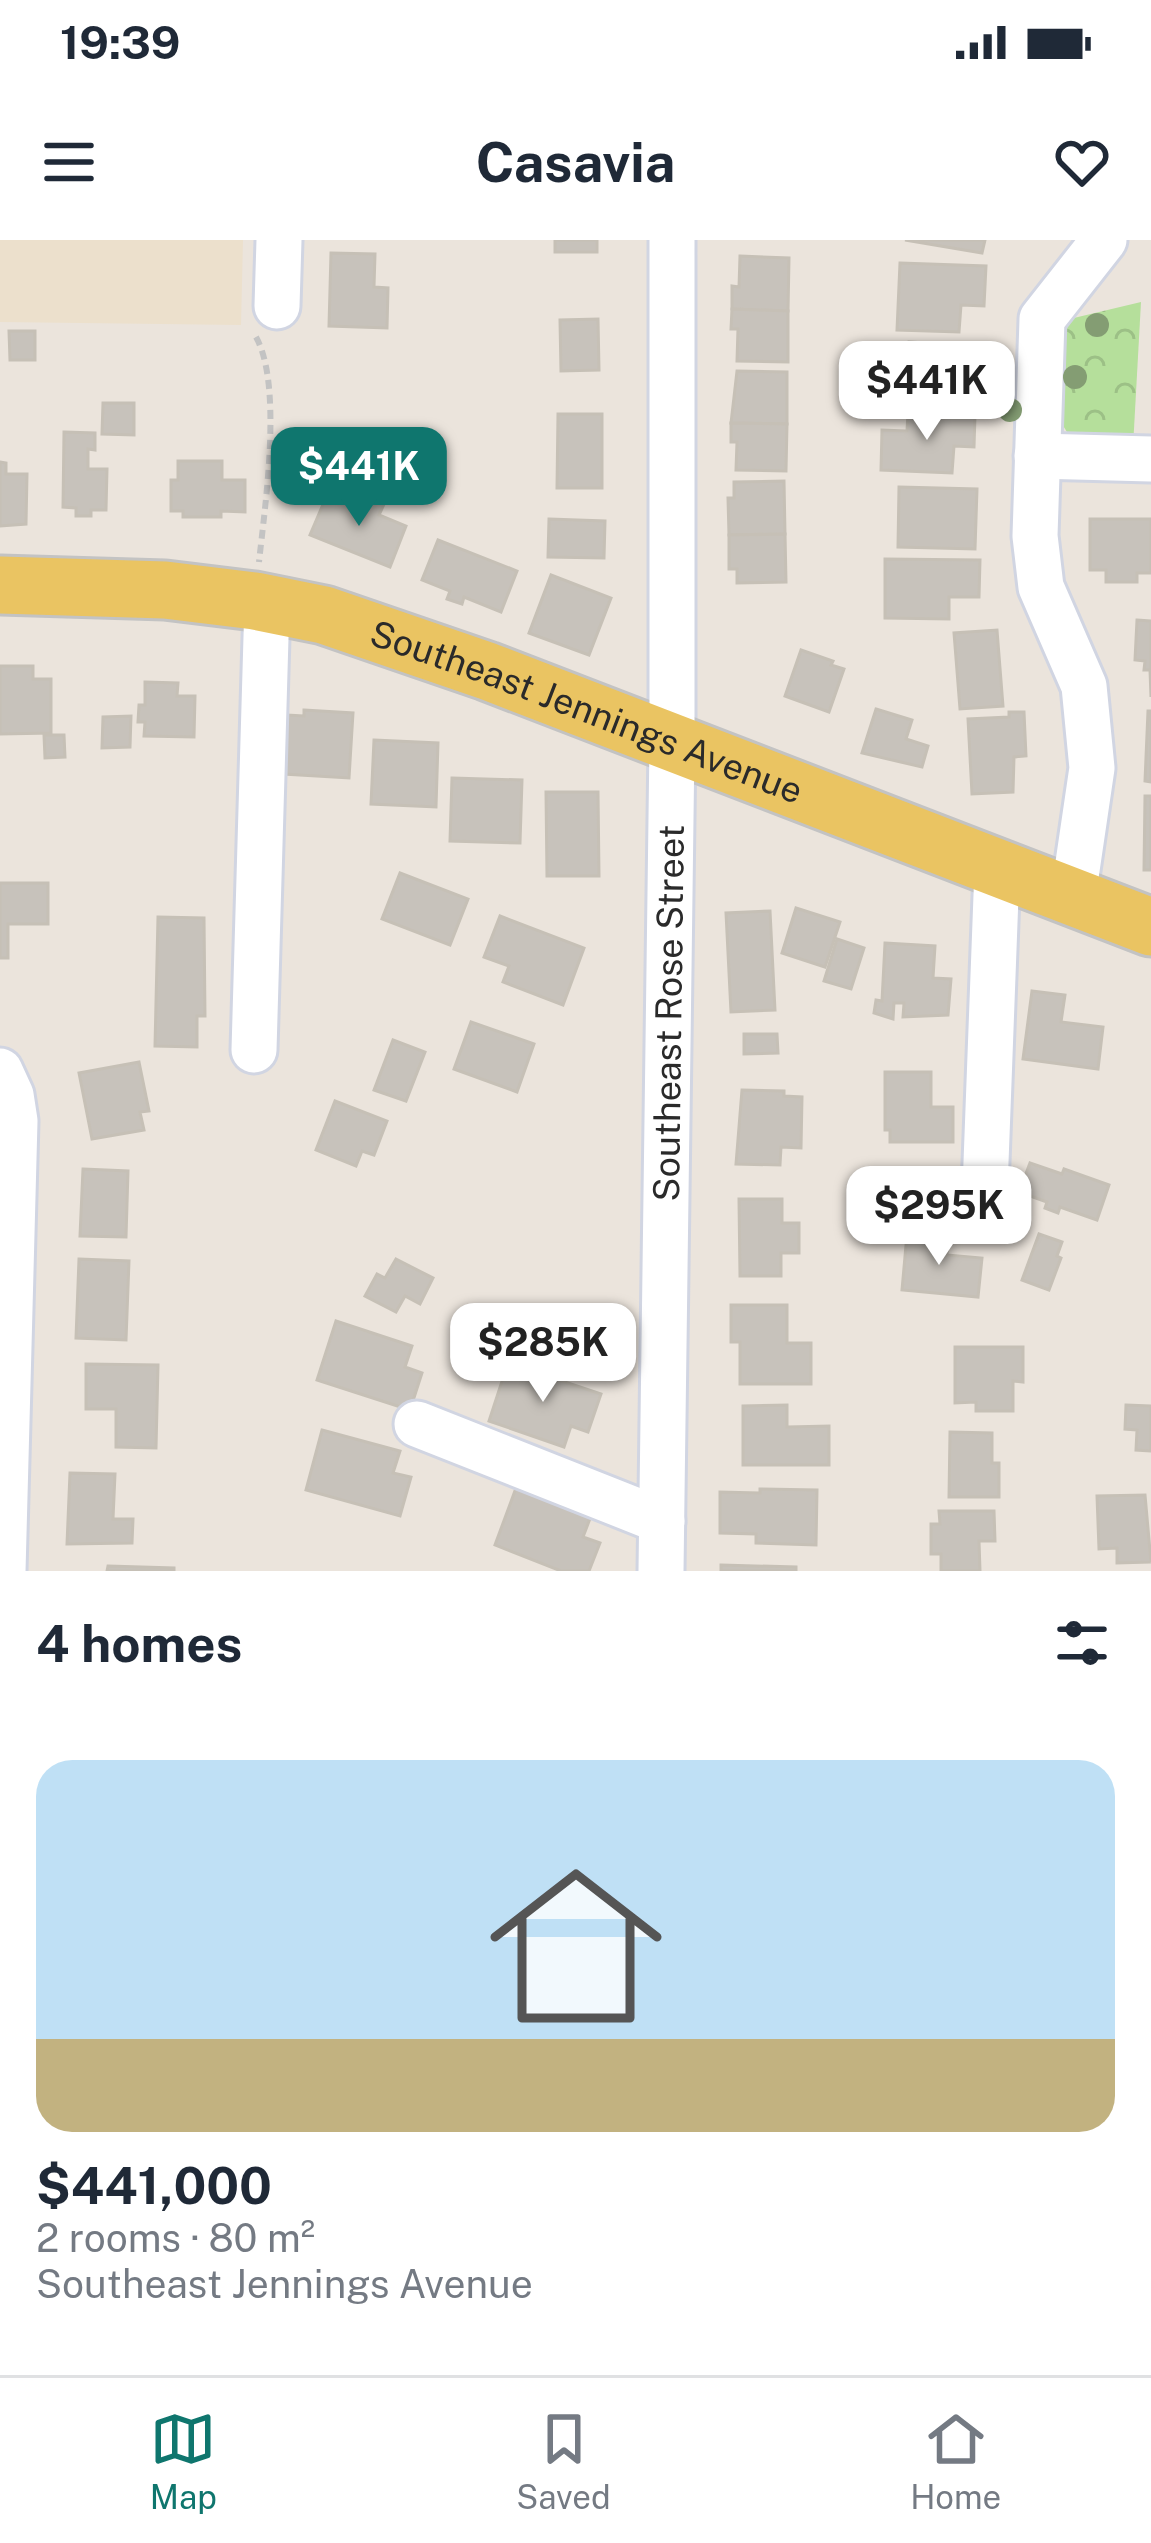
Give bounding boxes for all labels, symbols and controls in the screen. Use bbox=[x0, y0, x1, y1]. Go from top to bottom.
text: 19:39 bbox=[60, 16, 180, 69]
icon: menu bbox=[36, 129, 102, 195]
icon: heart bbox=[1049, 129, 1115, 195]
text: Casavia bbox=[476, 131, 675, 194]
pin: $441K bbox=[843, 341, 1011, 443]
text: $441K bbox=[866, 357, 988, 403]
pin: $441K bbox=[275, 427, 443, 529]
text: $441K bbox=[298, 443, 420, 489]
street label: Southeast Jennings Avenue bbox=[365, 612, 809, 812]
street label: Southeast Rose Street bbox=[645, 824, 692, 1202]
pin: $295K bbox=[855, 1166, 1023, 1268]
text: $295K bbox=[873, 1182, 1005, 1228]
pin: $285K bbox=[459, 1303, 627, 1405]
text: $285K bbox=[477, 1319, 609, 1365]
icon: filters bbox=[1049, 1610, 1115, 1676]
text: 4 homes bbox=[36, 1614, 242, 1673]
icon: home bbox=[468, 1838, 684, 2054]
text: $441,000 bbox=[36, 2156, 272, 2215]
text: 2 rooms · 80 m² bbox=[36, 2215, 315, 2261]
text: Southeast Jennings Avenue bbox=[36, 2261, 533, 2307]
tab: Map bbox=[150, 2406, 217, 2516]
tab: Saved bbox=[516, 2406, 611, 2516]
tab: Home bbox=[910, 2406, 1001, 2516]

